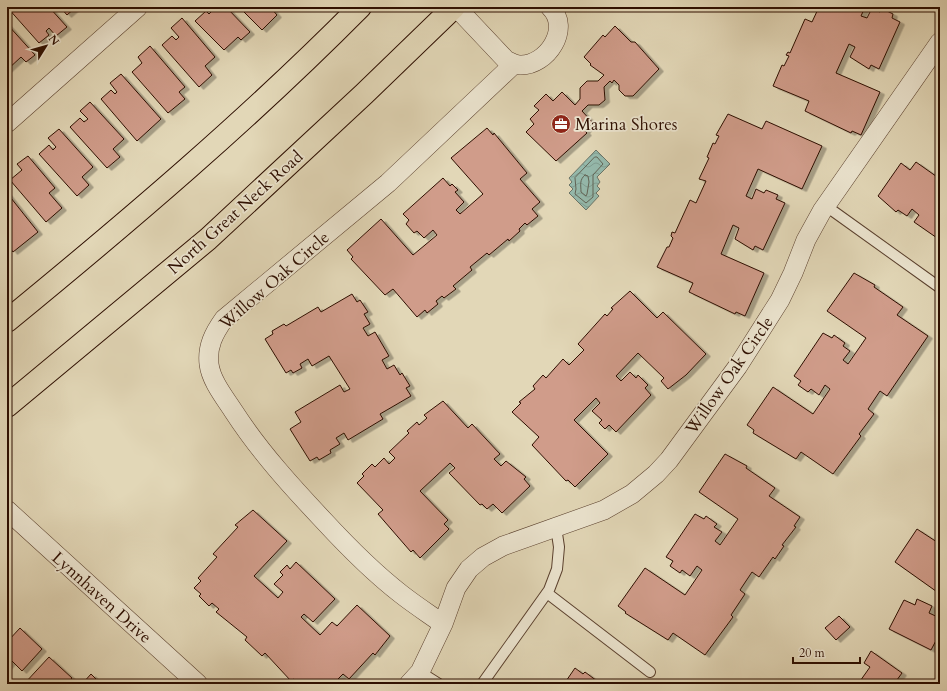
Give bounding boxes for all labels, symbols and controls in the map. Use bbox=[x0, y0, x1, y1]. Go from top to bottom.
north arrow bbox=[26, 26, 66, 66]
text: N bbox=[45, 32, 63, 49]
office icon: Marina Shores bbox=[550, 113, 572, 135]
place label: Marina Shores bbox=[575, 113, 678, 136]
street label: North Great Neck Road bbox=[163, 145, 308, 279]
street label: Willow Oak Circle bbox=[214, 226, 334, 335]
street label: Willow Oak Circle bbox=[680, 312, 779, 440]
street label: Lynnhaven Drive bbox=[47, 546, 157, 648]
scale bar bbox=[793, 639, 860, 665]
text: 20 m bbox=[799, 645, 826, 661]

